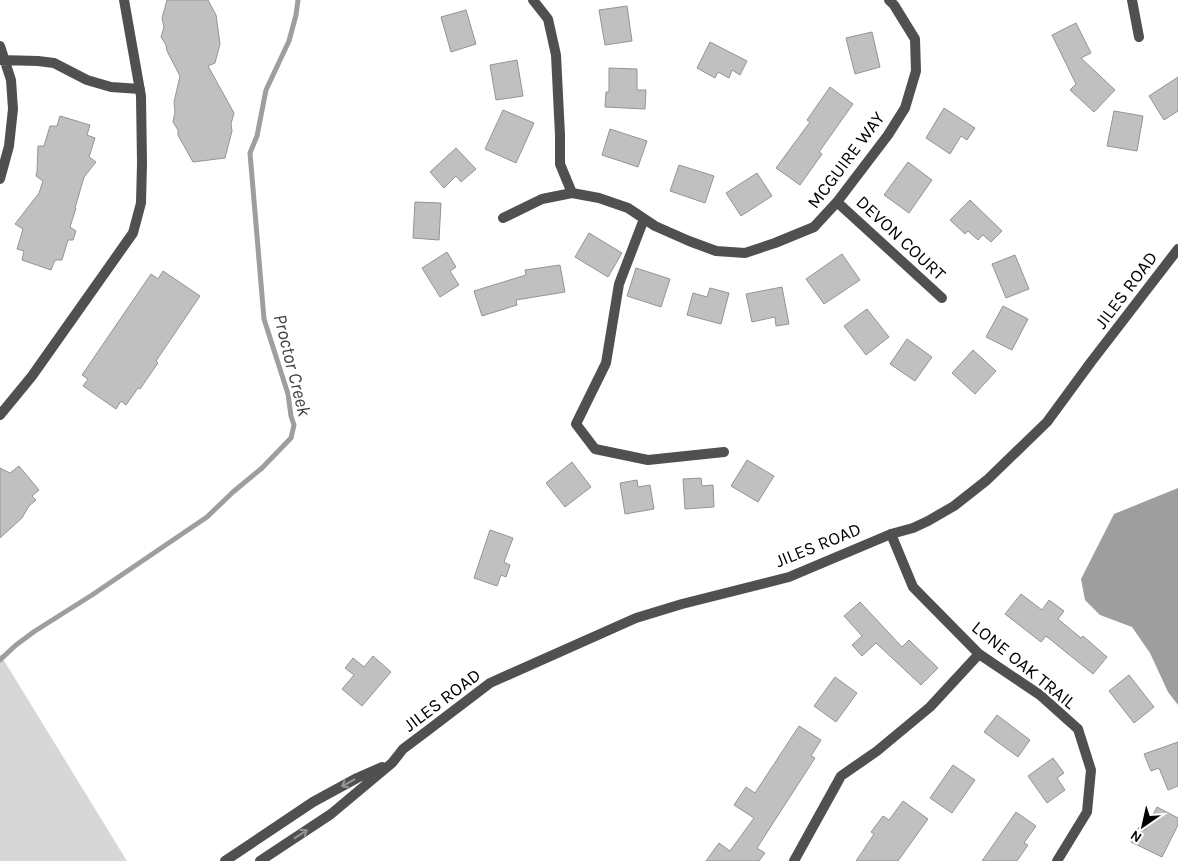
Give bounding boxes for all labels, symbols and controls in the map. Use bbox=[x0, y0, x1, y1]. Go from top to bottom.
street label: MCGUIRE WAY bbox=[803, 107, 890, 213]
street label: DEVON COURT bbox=[852, 191, 950, 285]
street label: JILES ROAD bbox=[1090, 247, 1162, 333]
water label: Proctor Creek bbox=[269, 312, 315, 419]
street label: JILES ROAD bbox=[772, 518, 864, 572]
street label: LONE OAK TRAIL bbox=[967, 616, 1081, 714]
street label: JILES ROAD bbox=[399, 664, 485, 736]
one-way arrow bbox=[340, 778, 355, 788]
north arrow bbox=[1118, 801, 1168, 851]
text: N bbox=[1127, 827, 1145, 846]
one-way arrow bbox=[294, 829, 308, 839]

